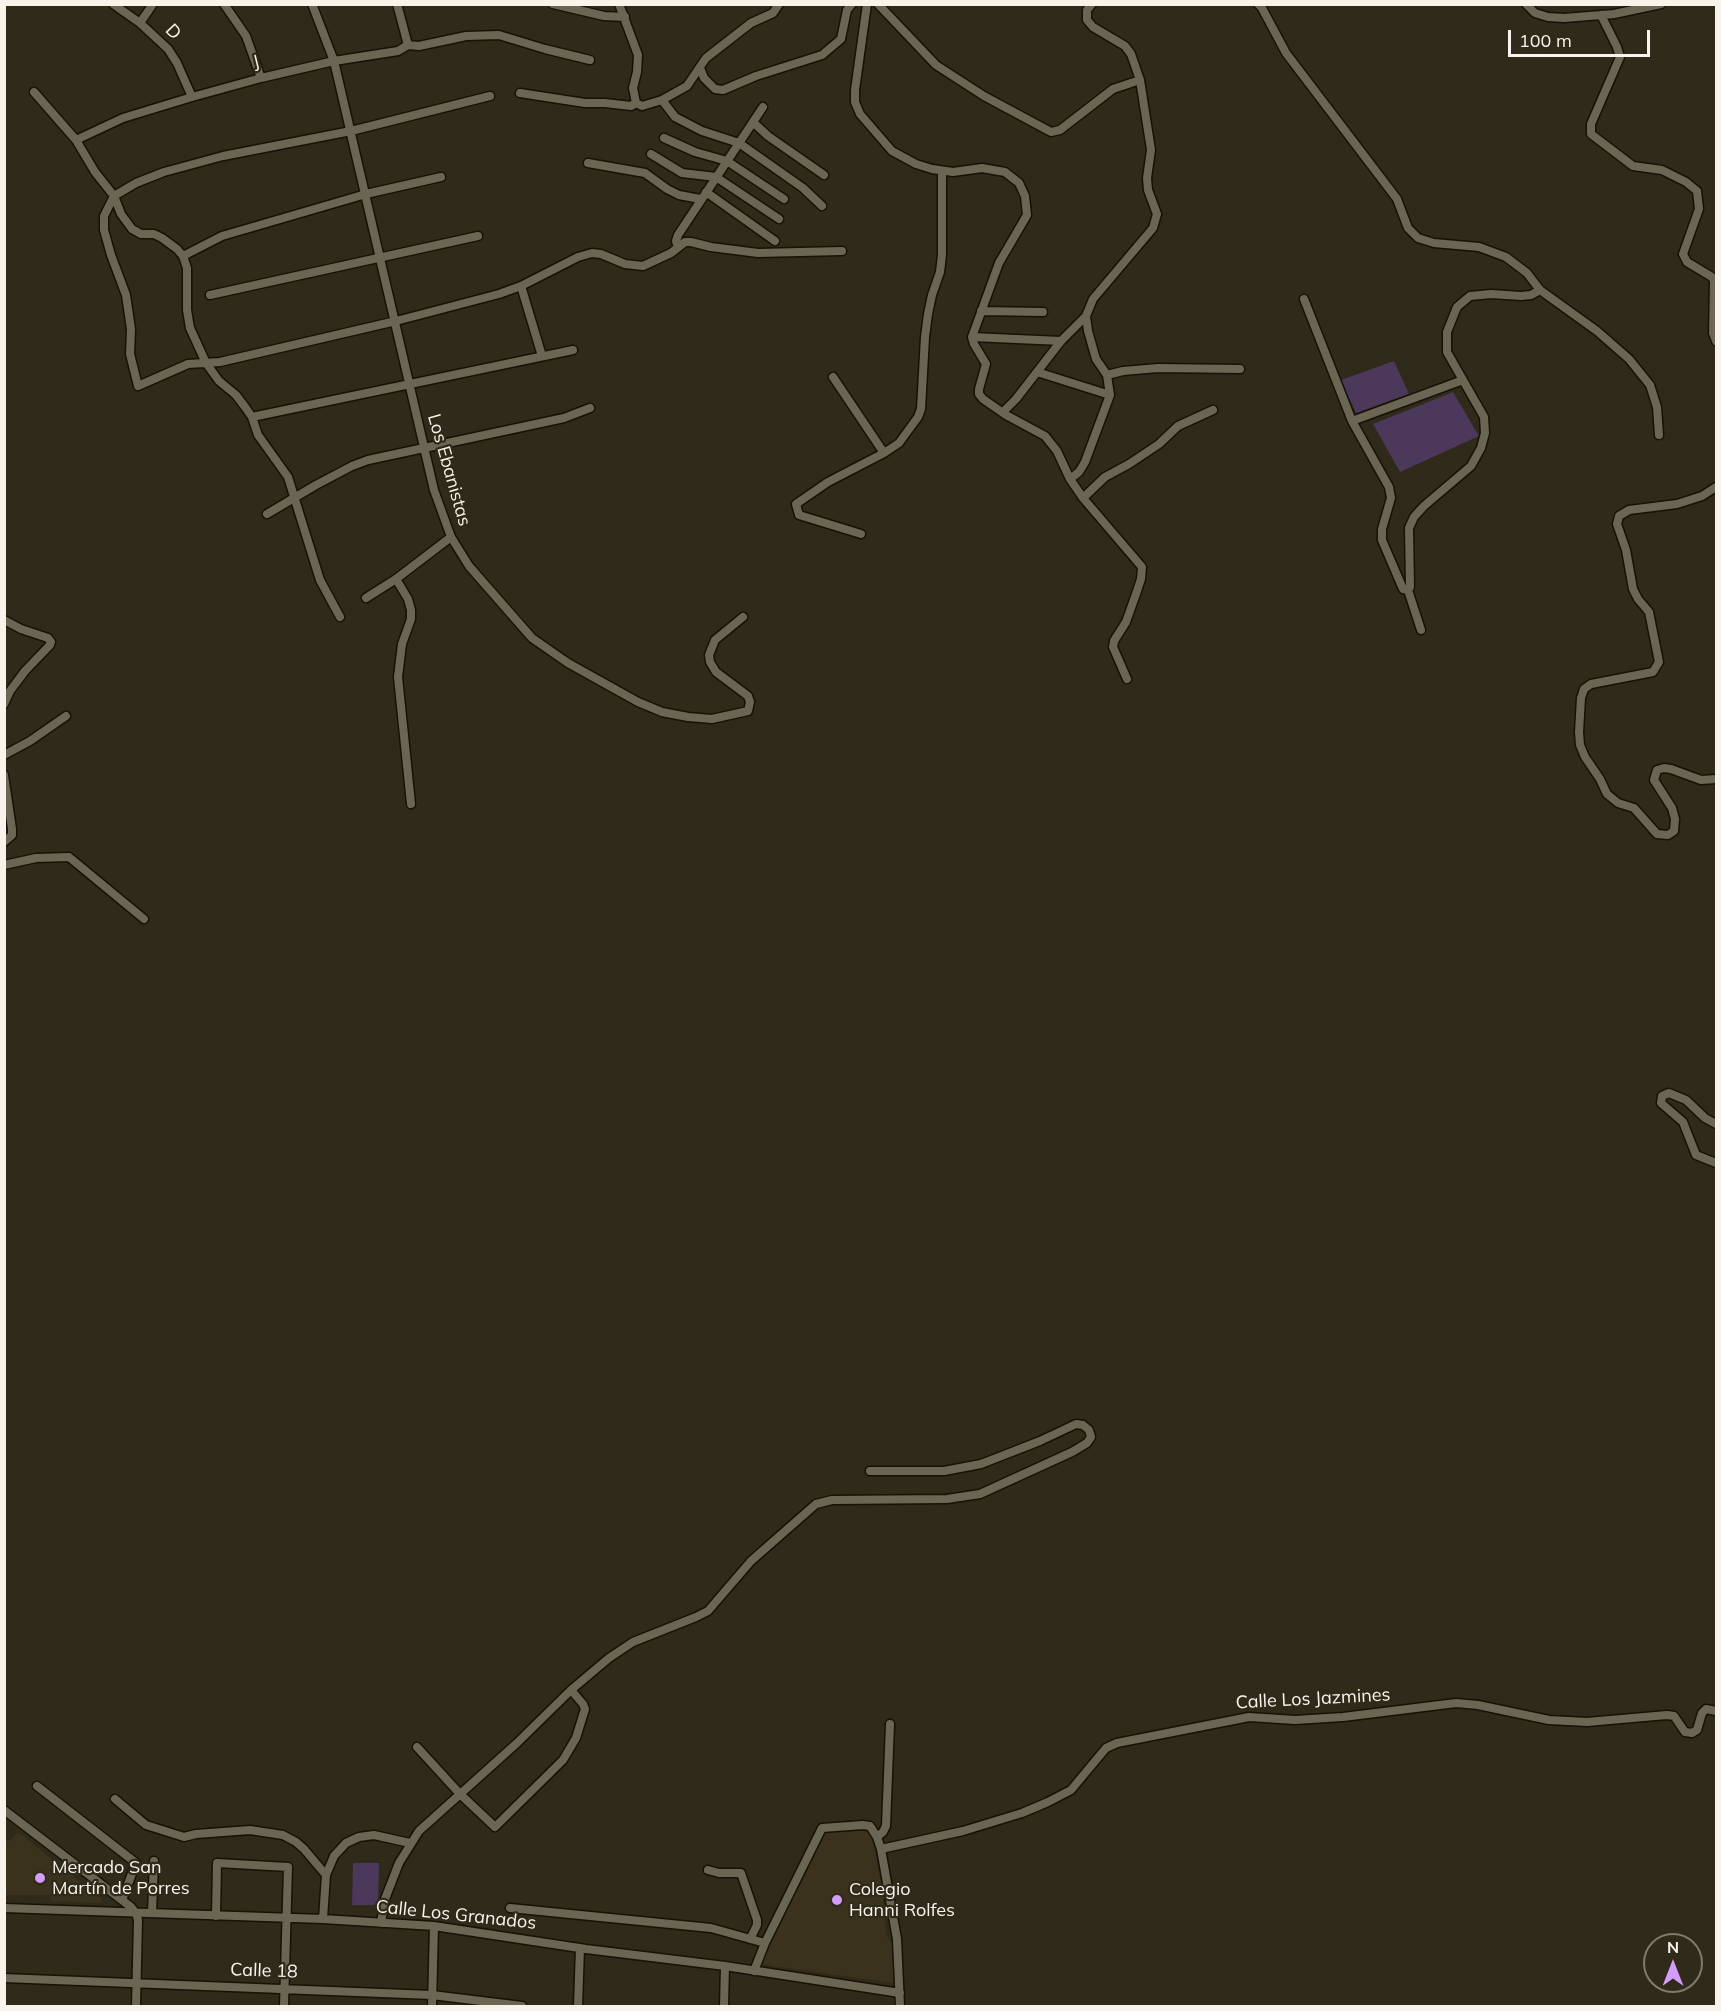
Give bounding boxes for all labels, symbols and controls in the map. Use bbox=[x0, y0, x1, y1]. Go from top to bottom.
scale bar bbox=[1511, 18, 1654, 56]
street label: D bbox=[161, 20, 185, 44]
text: 100 m bbox=[1519, 29, 1572, 52]
street label: J bbox=[251, 51, 261, 73]
street label: Los Ebanistas bbox=[423, 412, 475, 528]
street label: Calle Los Jazmines bbox=[1235, 1684, 1391, 1714]
place label: Mercado San Martín de Porres bbox=[52, 1857, 190, 1900]
marker: Mercado San Martín de Porres bbox=[33, 1871, 47, 1885]
place label: Colegio Hanni Rolfes bbox=[849, 1879, 955, 1922]
marker: Colegio Hanni Rolfes bbox=[830, 1893, 844, 1907]
street label: Calle Los Granados bbox=[375, 1896, 537, 1934]
north arrow bbox=[1643, 1933, 1703, 1993]
text: N bbox=[1667, 1937, 1679, 1957]
street label: Calle 18 bbox=[230, 1959, 298, 1983]

